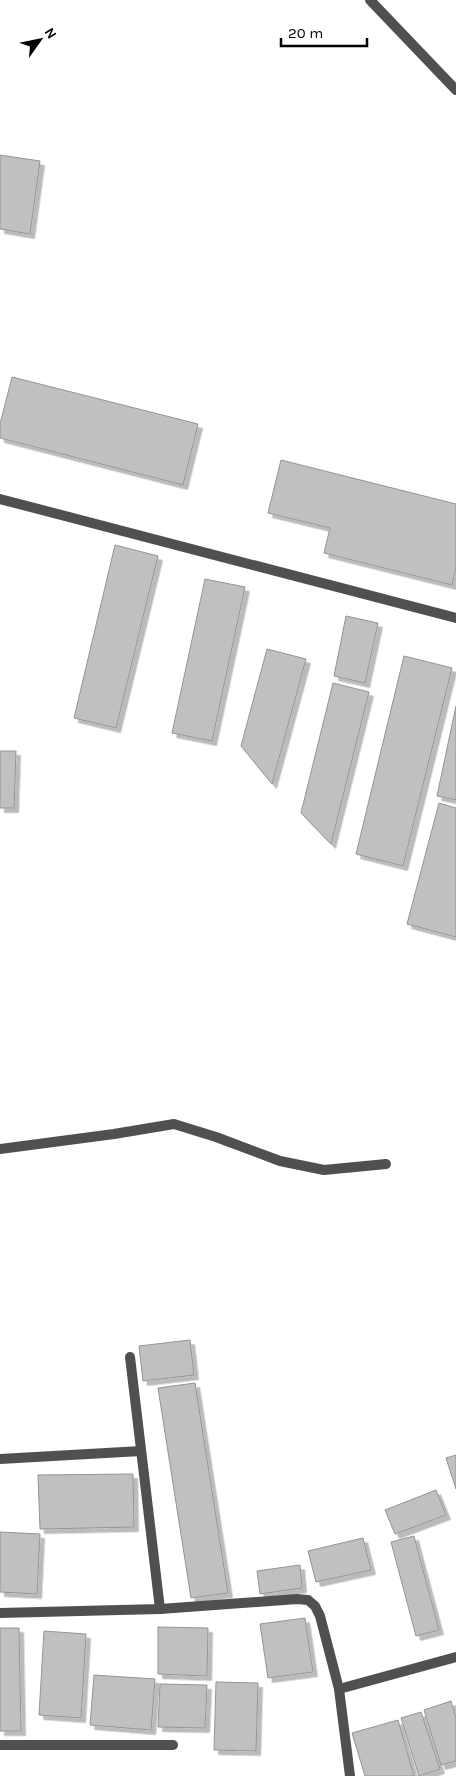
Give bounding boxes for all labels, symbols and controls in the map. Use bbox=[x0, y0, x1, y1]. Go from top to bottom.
north arrow bbox=[15, 15, 65, 65]
scale bar bbox=[281, 15, 367, 47]
text: N bbox=[41, 24, 60, 42]
text: 20 m bbox=[288, 24, 323, 42]

